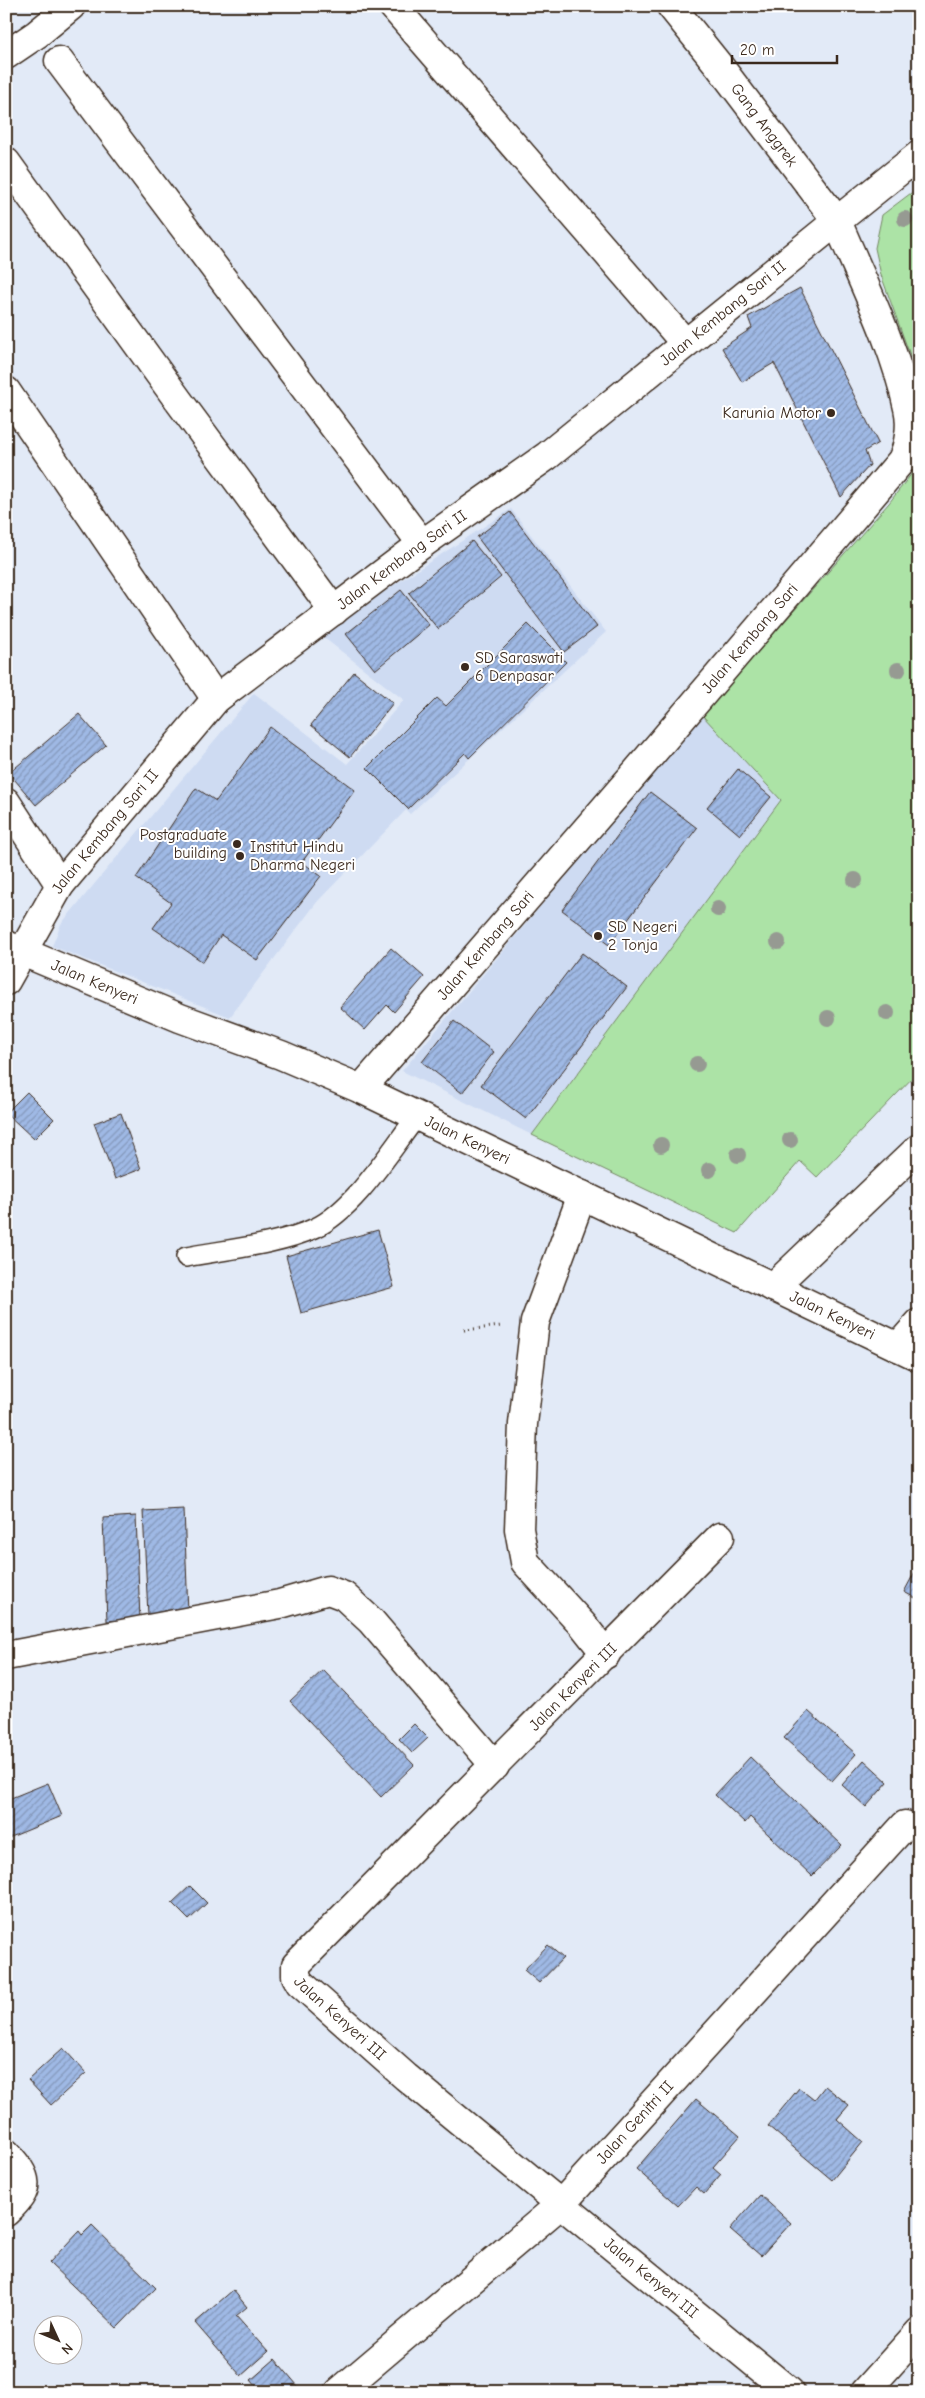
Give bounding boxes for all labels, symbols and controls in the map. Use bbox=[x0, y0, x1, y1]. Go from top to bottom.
scale bar bbox=[732, 32, 838, 64]
text: 20 m bbox=[740, 41, 774, 59]
street label: Gang Anggrek bbox=[727, 80, 801, 170]
street label: Jalan Kembang Sari II bbox=[657, 257, 789, 370]
place label: Karunia Motor bbox=[723, 404, 822, 422]
marker: Karunia Motor bbox=[825, 407, 837, 419]
street label: Jalan Kembang Sari II bbox=[334, 506, 470, 614]
street label: Jalan Kembang Sari bbox=[698, 580, 802, 697]
place label: SD Saraswati 6 Denpasar bbox=[475, 649, 563, 685]
marker: SD Saraswati 6 Denpasar bbox=[459, 661, 471, 673]
street label: Jalan Kembang Sari II bbox=[48, 766, 162, 897]
place label: Postgraduate building bbox=[140, 826, 227, 862]
marker: Postgraduate building bbox=[231, 838, 243, 850]
place label: Institut Hindu Dharma Negeri bbox=[250, 838, 355, 874]
marker: Institut Hindu Dharma Negeri bbox=[234, 850, 246, 862]
street label: Jalan Kembang Sari bbox=[433, 887, 538, 1004]
place label: SD Negeri 2 Tonja bbox=[608, 918, 677, 954]
marker: SD Negeri 2 Tonja bbox=[592, 930, 604, 942]
street label: Jalan Kenyeri bbox=[48, 956, 141, 1008]
street label: Jalan Kenyeri bbox=[422, 1112, 513, 1168]
street label: Jalan Kenyeri bbox=[787, 1287, 878, 1343]
street label: Jalan Kenyeri III bbox=[525, 1639, 621, 1735]
street label: Jalan Kenyeri III bbox=[290, 1974, 390, 2064]
street label: Jalan Genitri II bbox=[593, 2077, 677, 2168]
street label: Jalan Kenyeri III bbox=[600, 2234, 702, 2322]
north arrow bbox=[32, 2316, 82, 2366]
text: N bbox=[58, 2339, 76, 2358]

